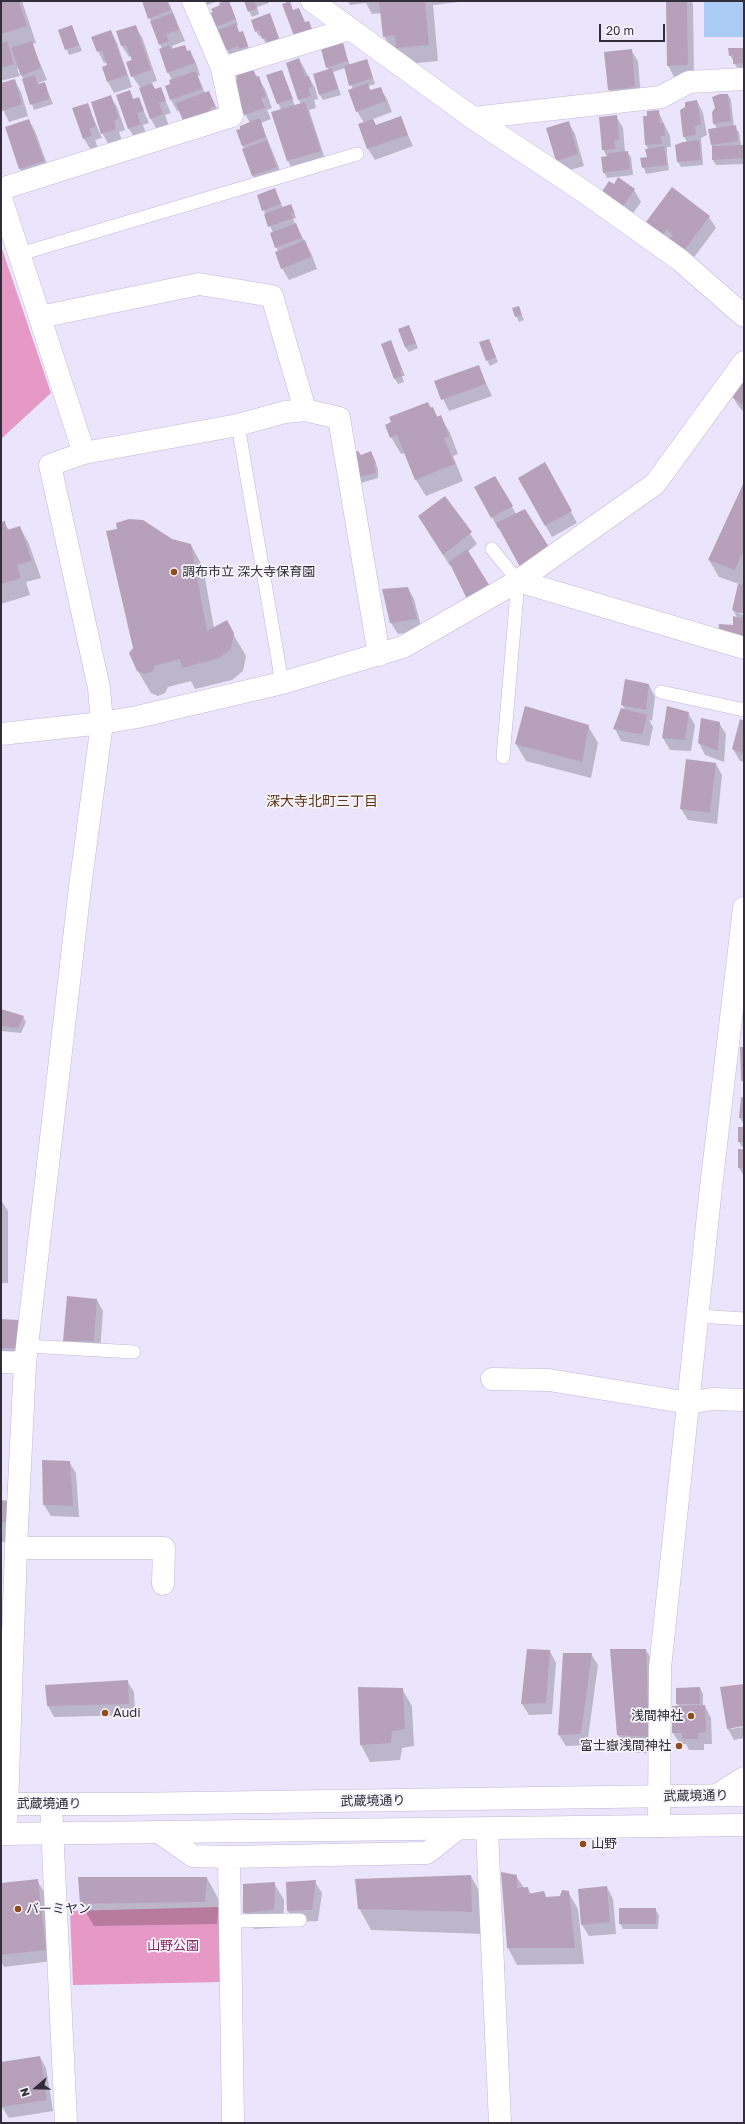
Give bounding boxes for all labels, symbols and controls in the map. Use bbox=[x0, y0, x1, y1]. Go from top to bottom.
scale bar bbox=[601, 16, 667, 42]
text: 20 m bbox=[606, 23, 634, 38]
place label: 調布市立 深大寺保育園 bbox=[182, 564, 315, 580]
marker: 調布市立 深大寺保育園 bbox=[169, 567, 179, 577]
district label: 深大寺北町三丁目 bbox=[266, 794, 378, 810]
place label: Audi bbox=[113, 1705, 141, 1721]
marker: Audi bbox=[100, 1708, 110, 1718]
place label: 浅間神社 bbox=[631, 1708, 683, 1724]
marker: 浅間神社 bbox=[686, 1711, 696, 1721]
place label: 富士嶽浅間神社 bbox=[580, 1738, 671, 1754]
marker: 富士嶽浅間神社 bbox=[674, 1741, 684, 1751]
street label: 武蔵境通り bbox=[663, 1788, 729, 1804]
street label: 武蔵境通り bbox=[340, 1793, 406, 1809]
street label: 武蔵境通り bbox=[17, 1796, 81, 1812]
place label: 山野 bbox=[591, 1836, 617, 1852]
marker: 山野 bbox=[578, 1839, 588, 1849]
place label: バーミヤン bbox=[26, 1901, 91, 1917]
marker: バーミヤン bbox=[13, 1904, 23, 1914]
park label: 山野公園 bbox=[147, 1938, 199, 1954]
north arrow bbox=[16, 2068, 56, 2108]
text: N bbox=[17, 2086, 32, 2098]

